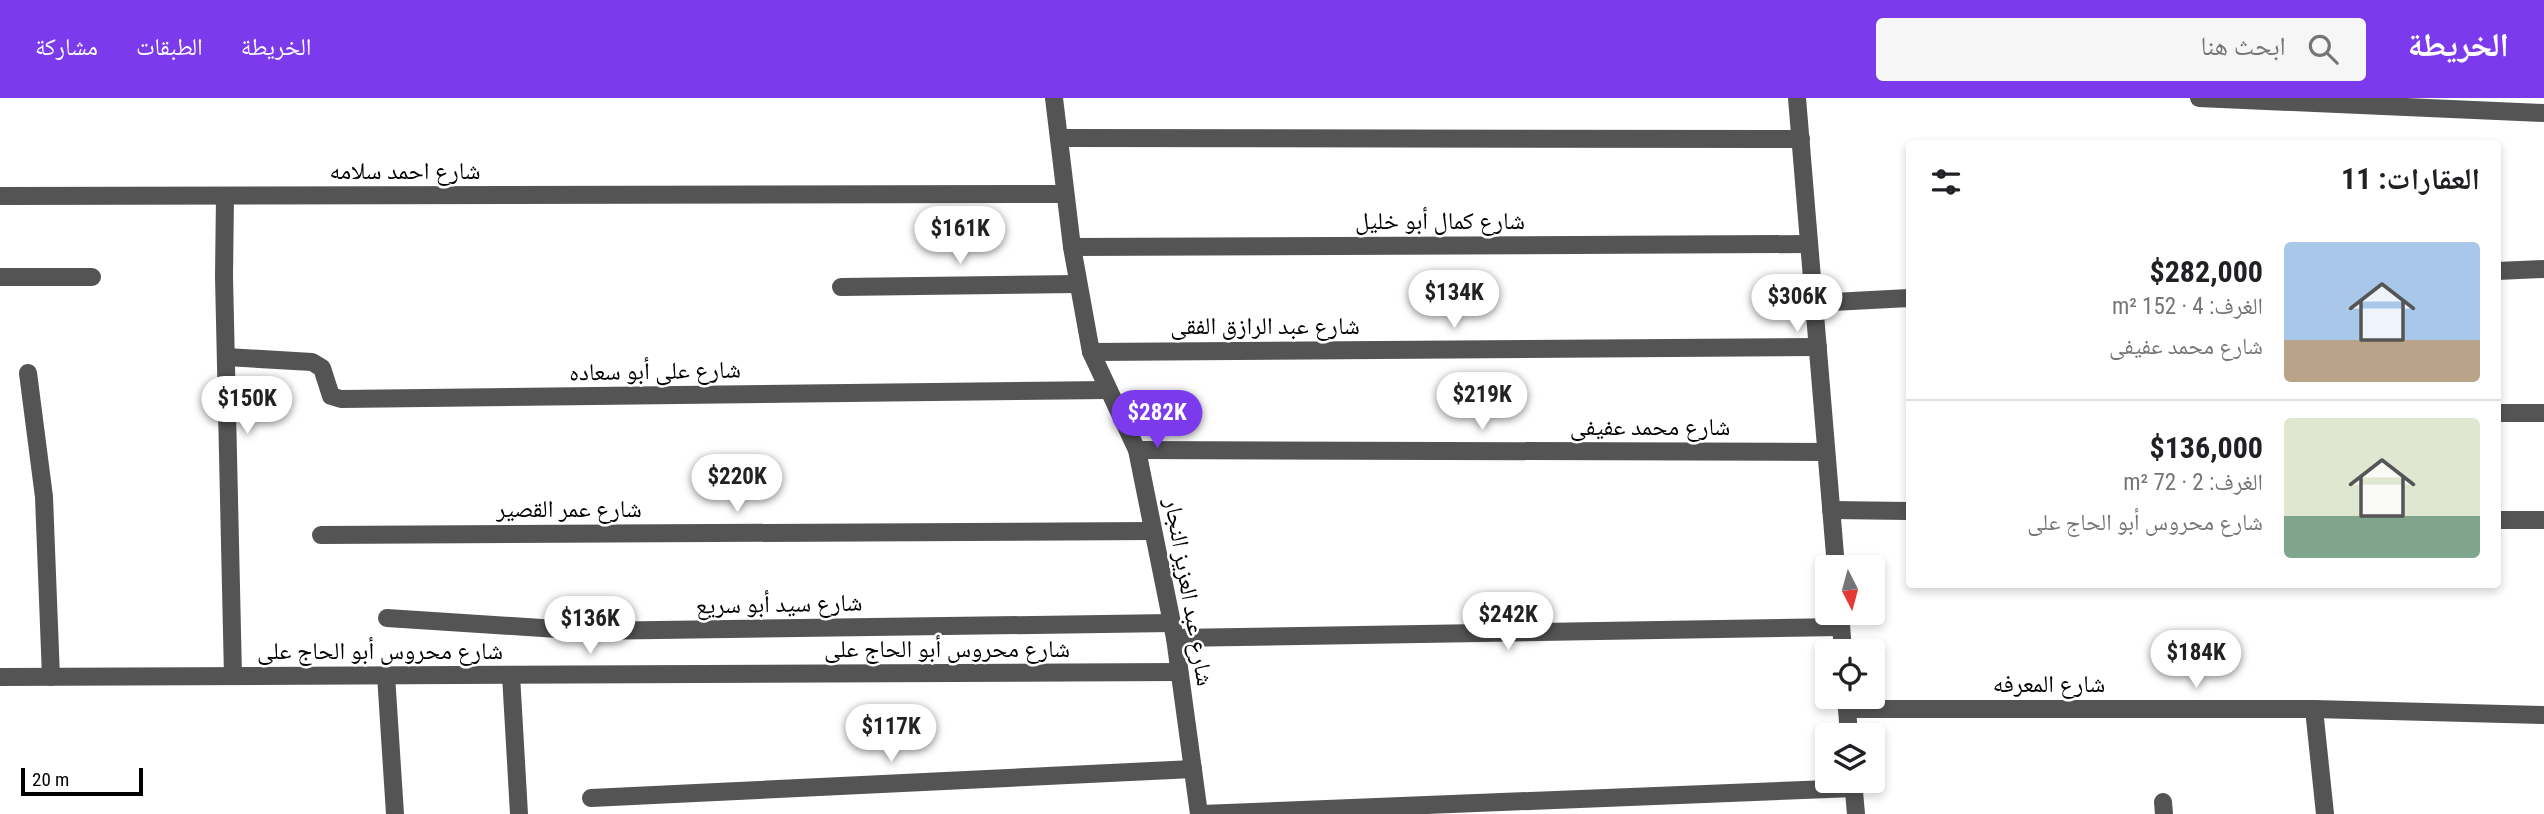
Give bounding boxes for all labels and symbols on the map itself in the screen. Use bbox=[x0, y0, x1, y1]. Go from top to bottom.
street label: شارع احمد سلامه bbox=[329, 157, 481, 186]
pin: $161K bbox=[911, 206, 1009, 266]
street label: شارع كمال أبو خليل bbox=[1355, 207, 1525, 236]
pin: $134K bbox=[1405, 271, 1503, 330]
pin: $306K bbox=[1748, 274, 1846, 334]
street label: شارع عبد الرازق الفقى bbox=[1170, 312, 1360, 341]
street label: شارع على أبو سعاده bbox=[569, 356, 741, 387]
pin: $219K bbox=[1433, 372, 1531, 432]
pin: $150K bbox=[198, 376, 296, 436]
pin: $282K bbox=[1108, 390, 1206, 450]
street label: شارع محمد عفيفى bbox=[1570, 413, 1730, 442]
pin: $220K bbox=[688, 454, 786, 514]
street label: شارع عمر القصير bbox=[495, 495, 642, 524]
street label: شارع عبد العزيز النجار bbox=[1158, 495, 1219, 688]
north arrow bbox=[1815, 555, 1885, 625]
street label: شارع سيد أبو سريع bbox=[695, 589, 863, 620]
pin: $242K bbox=[1459, 592, 1557, 652]
pin: $136K bbox=[541, 596, 639, 656]
pin: $184K bbox=[2147, 630, 2245, 690]
street label: شارع محروس أبو الحاج على bbox=[824, 635, 1070, 664]
street label: شارع محروس أبو الحاج على bbox=[257, 637, 503, 666]
street label: شارع المعرفه bbox=[1993, 670, 2105, 699]
pin: $117K bbox=[842, 704, 940, 764]
scale bar bbox=[21, 765, 144, 797]

